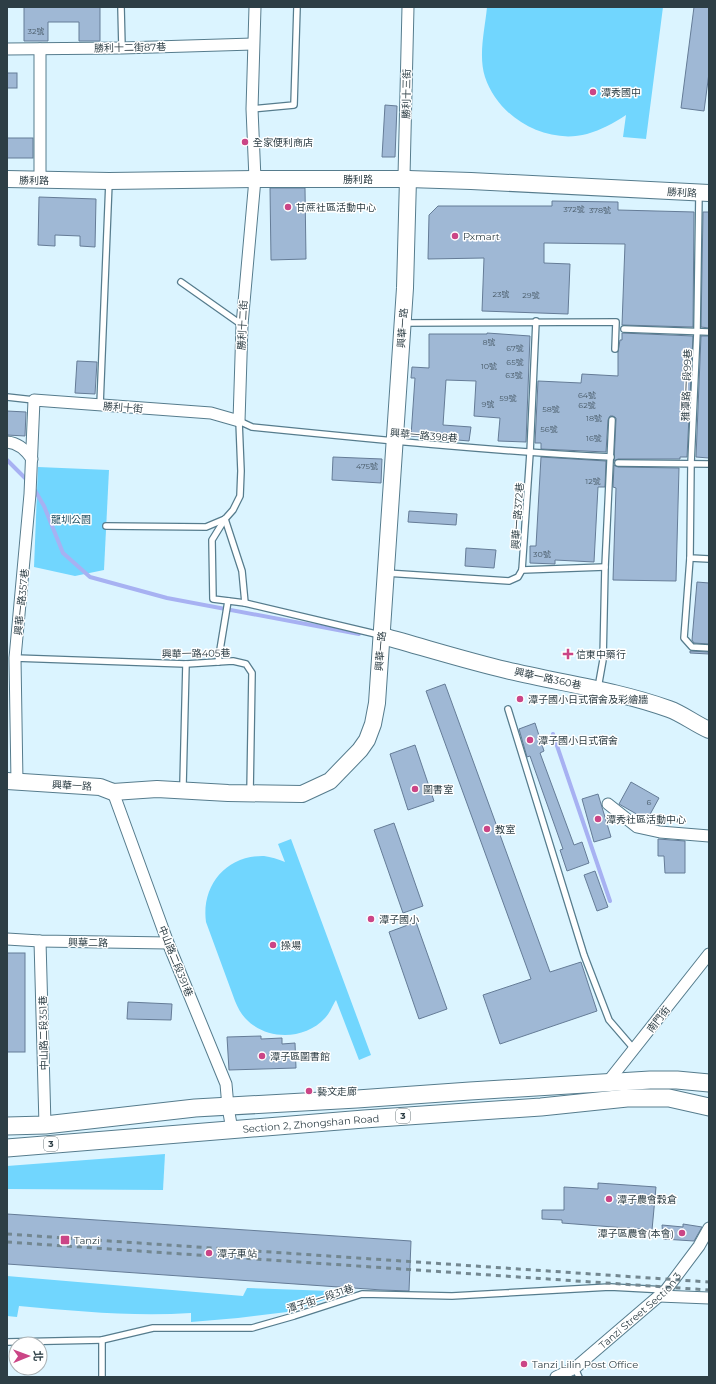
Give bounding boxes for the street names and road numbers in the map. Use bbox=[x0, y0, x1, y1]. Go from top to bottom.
street label: 勝利十二街87巷 bbox=[94, 40, 166, 55]
street label: 勝利十三街 bbox=[400, 69, 413, 119]
street label: 勝利路 bbox=[343, 173, 373, 186]
street label: 勝利路 bbox=[19, 174, 49, 187]
street label: 勝利路 bbox=[667, 185, 697, 200]
street label: 勝利十二街 bbox=[235, 300, 250, 350]
street label: 興華一路 bbox=[395, 308, 410, 348]
street label: 雅潭路一段99巷 bbox=[679, 349, 694, 421]
street label: 勝利十街 bbox=[103, 400, 143, 415]
street label: 興華一路398巷 bbox=[389, 426, 458, 445]
street label: 興華一路372巷 bbox=[509, 482, 526, 550]
street label: 興華一路357巷 bbox=[12, 568, 31, 636]
street label: 興華一路 bbox=[372, 631, 389, 672]
street label: 興華一路405巷 bbox=[161, 646, 231, 661]
street label: 興華一路360巷 bbox=[513, 665, 583, 692]
street label: 興華一路 bbox=[52, 778, 92, 793]
street label: 中山路二段391巷 bbox=[155, 924, 196, 999]
street label: 興華二路 bbox=[68, 936, 108, 949]
street label: 中山路二段351巷 bbox=[36, 995, 51, 1071]
street label: 南門街 bbox=[644, 1003, 673, 1035]
road number: 3 bbox=[396, 1109, 410, 1123]
street label: Section 2, Zhongshan Road bbox=[242, 1112, 380, 1136]
road number: 3 bbox=[44, 1137, 58, 1151]
street label: Tanzi Street Section 3 bbox=[596, 1269, 684, 1352]
street label: 潭子街一段31巷 bbox=[285, 1282, 355, 1315]

